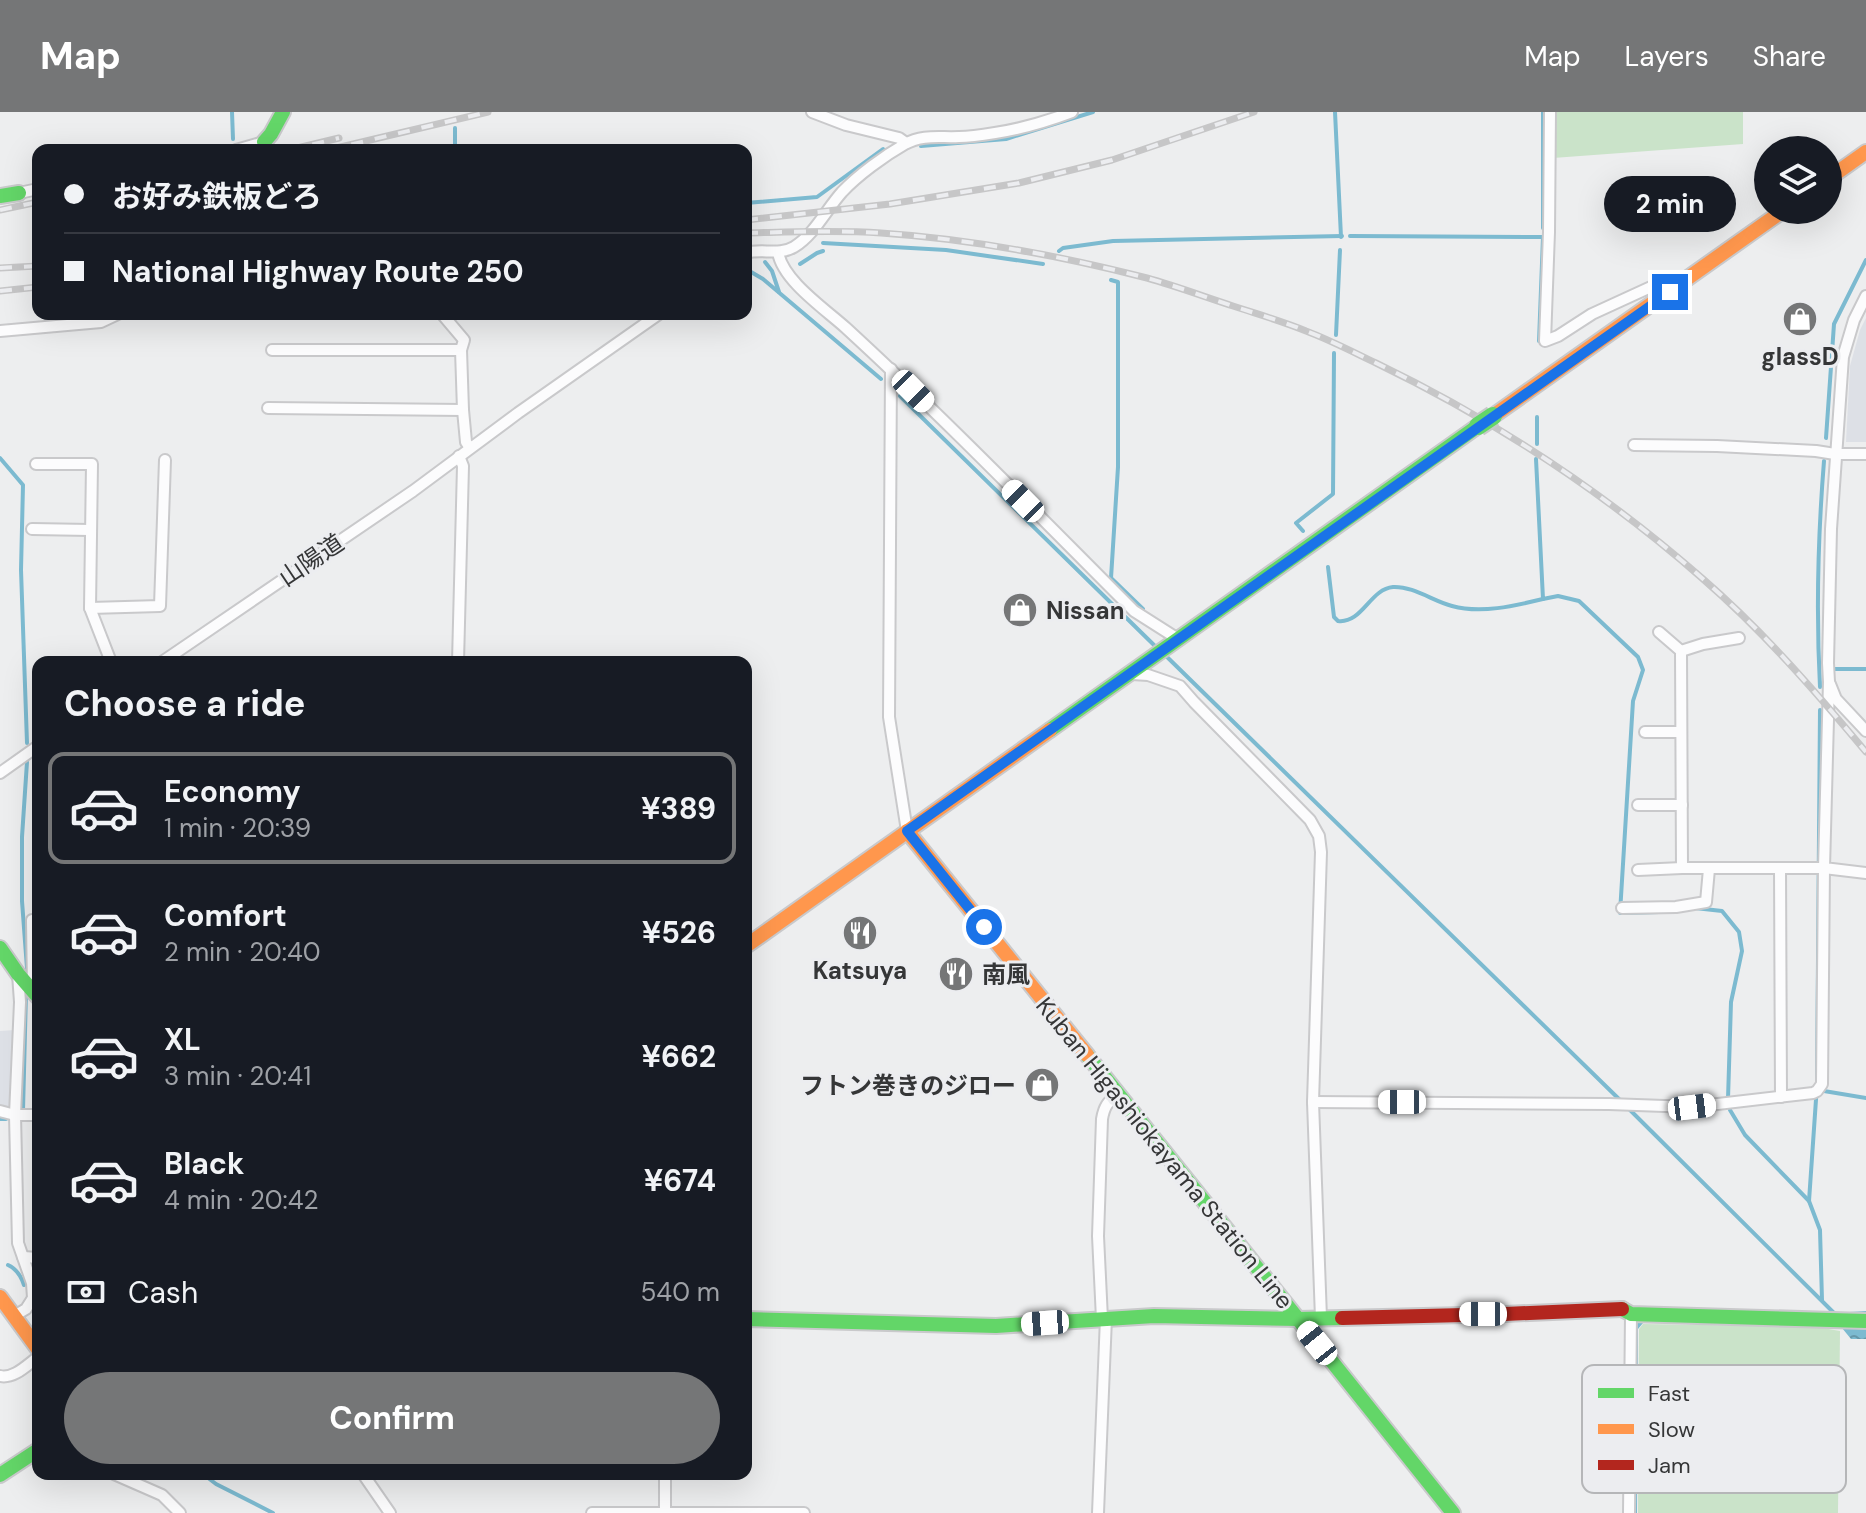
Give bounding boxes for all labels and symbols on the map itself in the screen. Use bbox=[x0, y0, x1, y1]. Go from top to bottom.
callout: 2 min bbox=[1604, 176, 1736, 232]
route end bbox=[1652, 274, 1688, 310]
shop icon: glassD bbox=[1781, 300, 1819, 338]
place label: glassD bbox=[1761, 341, 1839, 372]
car bbox=[888, 366, 938, 416]
car bbox=[998, 476, 1048, 526]
street label: 山陽道 bbox=[272, 527, 350, 593]
shop icon: Nissan bbox=[1001, 591, 1039, 629]
place label: Nissan bbox=[1046, 595, 1124, 626]
route start bbox=[966, 909, 1002, 945]
restaurant icon: Katsuya bbox=[841, 914, 879, 952]
place label: Katsuya bbox=[813, 955, 907, 986]
restaurant icon: 南風 bbox=[937, 955, 975, 993]
place label: 南風 bbox=[982, 959, 1030, 990]
street label: Kuban Higashiokayama Station Line bbox=[1029, 991, 1301, 1315]
shop icon: フトン巻きのジロー bbox=[1023, 1066, 1061, 1104]
place label: フトン巻きのジロー bbox=[800, 1070, 1016, 1101]
car bbox=[1378, 1090, 1426, 1114]
car bbox=[1667, 1092, 1717, 1122]
car bbox=[1459, 1302, 1507, 1326]
car bbox=[1020, 1309, 1070, 1337]
car bbox=[1293, 1317, 1341, 1369]
legend bbox=[1582, 1365, 1846, 1493]
text: Fast bbox=[1648, 1379, 1690, 1408]
text: Slow bbox=[1648, 1415, 1695, 1444]
text: Jam bbox=[1648, 1451, 1691, 1480]

